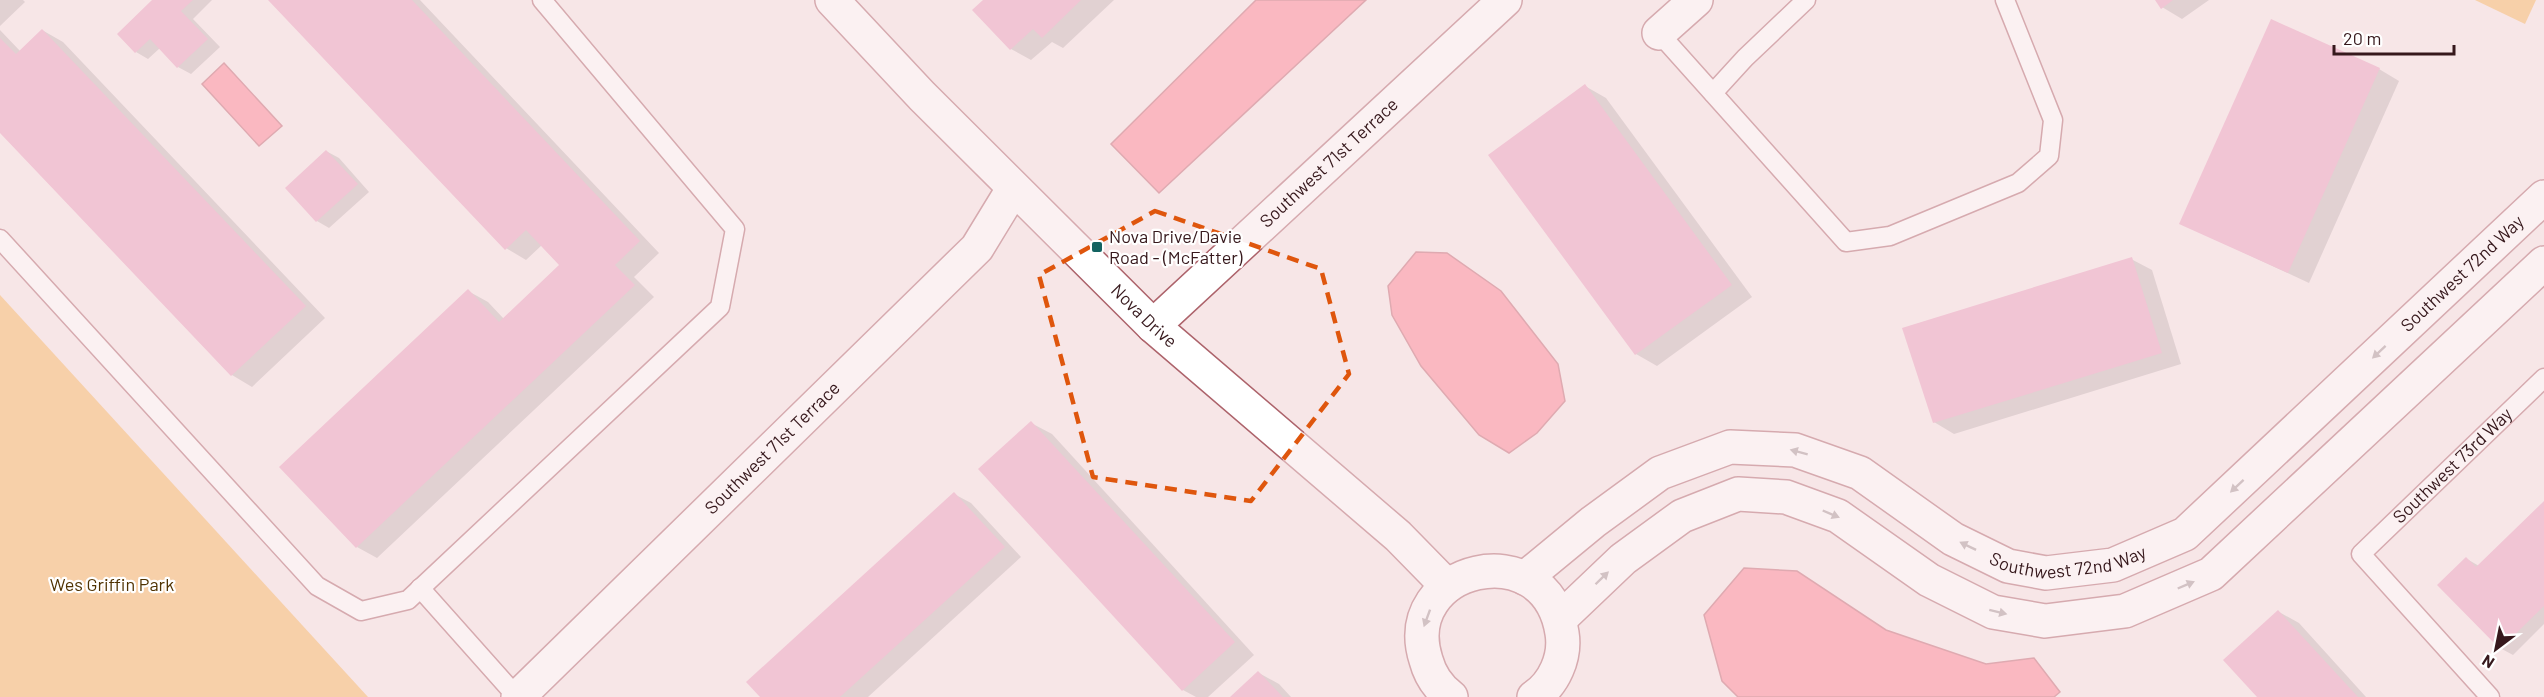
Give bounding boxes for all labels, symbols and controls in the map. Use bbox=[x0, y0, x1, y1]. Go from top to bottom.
scale bar bbox=[2334, 18, 2454, 56]
text: 20 m bbox=[2343, 27, 2381, 49]
street label: Southwest 71st Terrace bbox=[1255, 93, 1402, 232]
street label: Southwest 72nd Way bbox=[2396, 210, 2528, 336]
place label: Nova Drive/Davie Road - (McFatter) bbox=[1109, 225, 1243, 268]
marker: Nova Drive/Davie Road - (McFatter) bbox=[1090, 240, 1104, 254]
street label: Nova Drive bbox=[1107, 279, 1182, 352]
one-way arrow bbox=[2371, 345, 2386, 359]
street label: Southwest 71st Terrace bbox=[700, 376, 844, 518]
street label: Southwest 73rd Way bbox=[2388, 403, 2516, 527]
one-way arrow bbox=[1790, 447, 1808, 456]
one-way arrow bbox=[2230, 478, 2244, 492]
one-way arrow bbox=[1823, 509, 1841, 519]
street label: Southwest 72nd Way bbox=[1986, 540, 2149, 583]
one-way arrow bbox=[1959, 542, 1976, 551]
one-way arrow bbox=[1595, 572, 1609, 586]
park label: Wes Griffin Park bbox=[50, 573, 174, 595]
one-way arrow bbox=[2178, 580, 2196, 590]
one-way arrow bbox=[1989, 607, 2007, 617]
one-way arrow bbox=[1421, 609, 1431, 627]
north arrow bbox=[2466, 619, 2526, 679]
text: N bbox=[2478, 651, 2497, 673]

